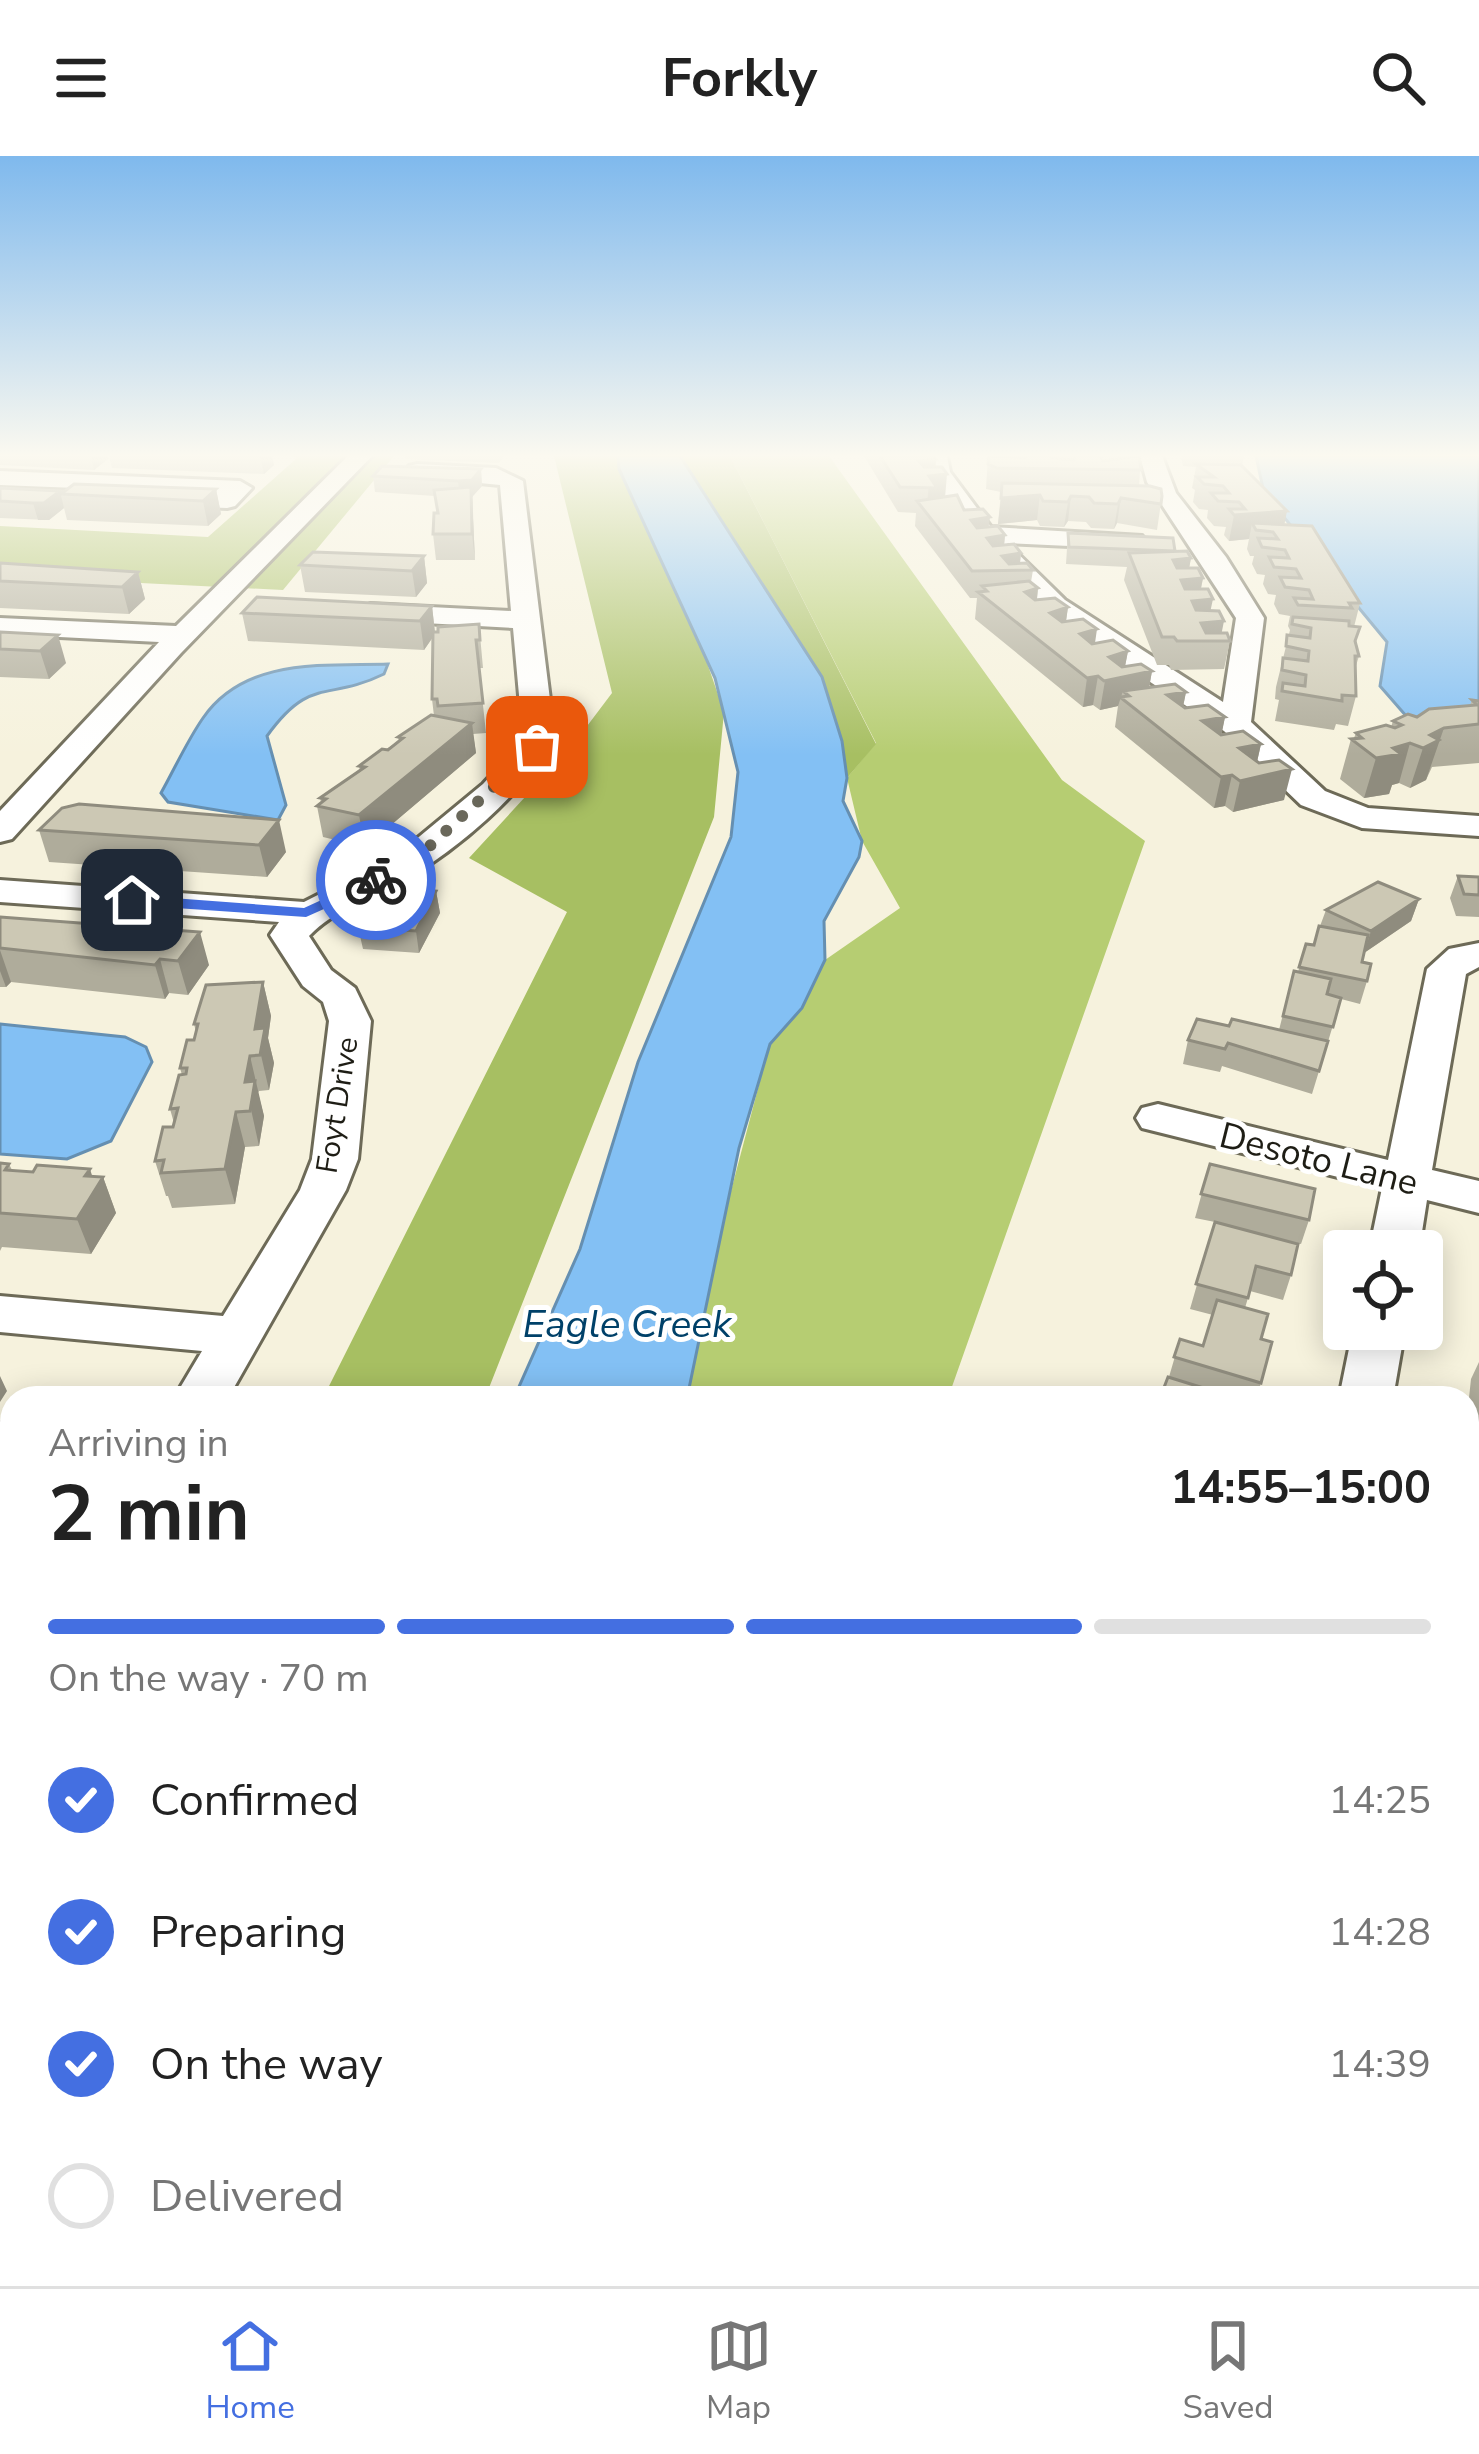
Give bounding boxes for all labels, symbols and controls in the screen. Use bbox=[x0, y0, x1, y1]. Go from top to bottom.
text: Forkly bbox=[662, 41, 817, 115]
icon: menu bbox=[48, 45, 114, 111]
icon: search bbox=[1365, 45, 1431, 111]
pin bbox=[486, 696, 588, 798]
icon: bag bbox=[504, 714, 570, 780]
courier bbox=[316, 820, 436, 940]
icon: bike bbox=[343, 847, 409, 913]
pin bbox=[81, 849, 183, 951]
icon: home bbox=[99, 867, 165, 933]
street label: Foyt Drive bbox=[306, 1034, 368, 1176]
street label: Desoto Lane bbox=[1214, 1111, 1423, 1208]
map controls bbox=[1323, 1230, 1443, 1350]
button: locate bbox=[1323, 1230, 1443, 1350]
water label: Eagle Creek bbox=[522, 1298, 733, 1351]
text: Arriving in bbox=[48, 1417, 229, 1470]
text: 14:55–15:00 bbox=[1170, 1458, 1431, 1519]
text: 2 min bbox=[48, 1461, 250, 1568]
text: On the way · 70 m bbox=[48, 1652, 369, 1705]
icon: check bbox=[48, 1767, 114, 1833]
text: Confirmed bbox=[150, 1770, 359, 1831]
text: 14:25 bbox=[1329, 1774, 1431, 1827]
icon: check bbox=[48, 1899, 114, 1965]
text: Preparing bbox=[150, 1902, 346, 1963]
text: 14:28 bbox=[1329, 1906, 1431, 1959]
icon: check bbox=[48, 2031, 114, 2097]
text: On the way bbox=[150, 2034, 383, 2095]
text: 14:39 bbox=[1329, 2038, 1431, 2091]
text: Delivered bbox=[150, 2166, 344, 2227]
tab: Home bbox=[205, 2313, 295, 2430]
tab: Map bbox=[706, 2313, 772, 2430]
tab: Saved bbox=[1182, 2313, 1274, 2430]

